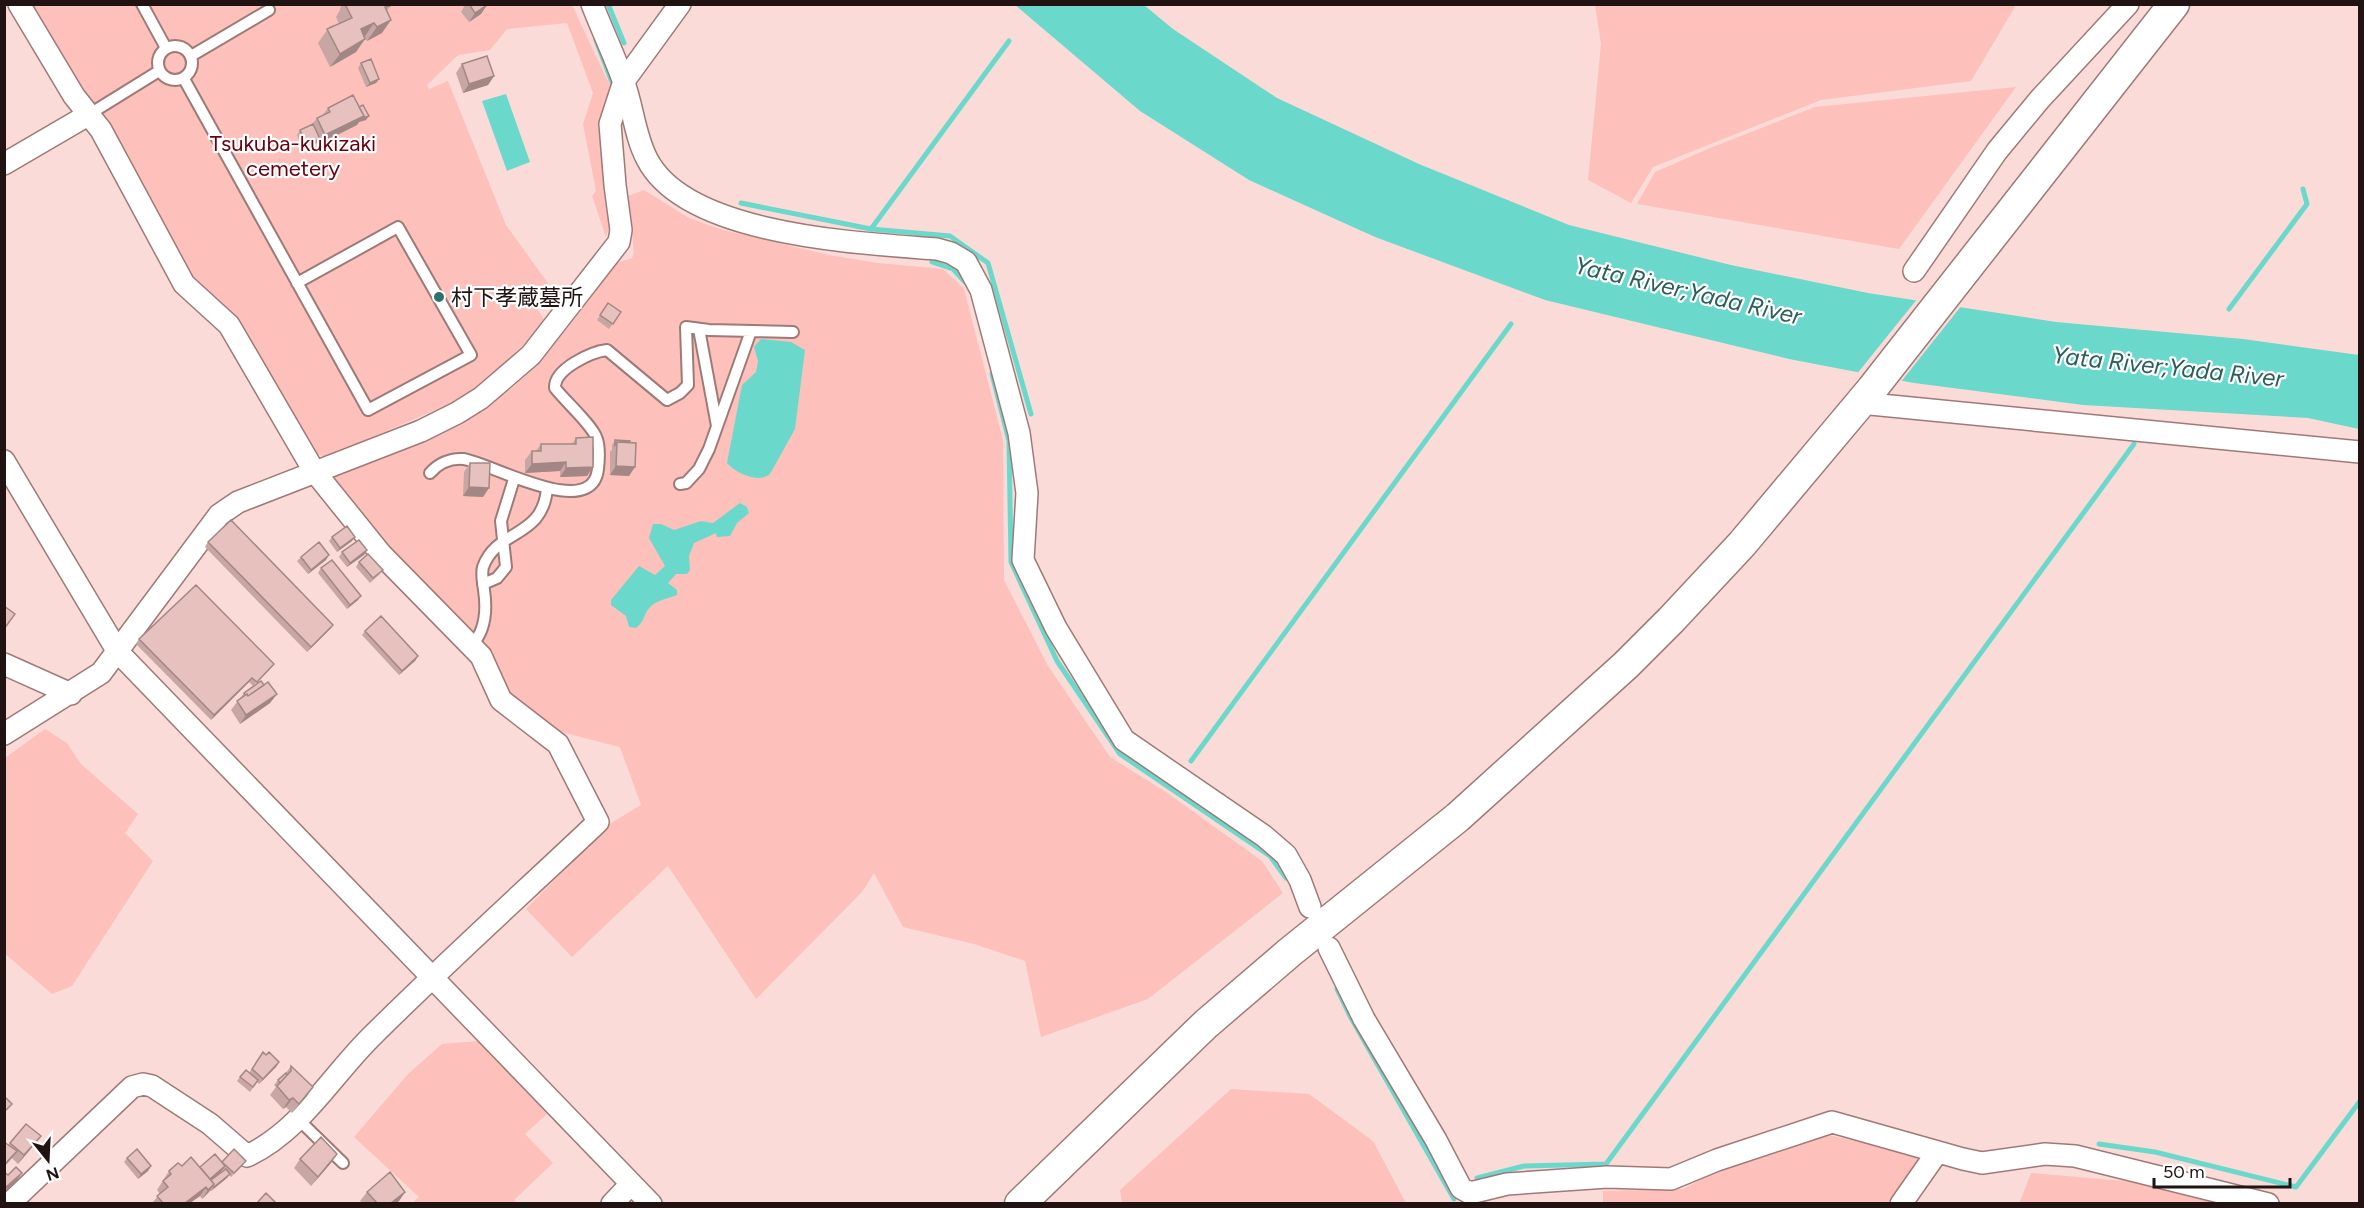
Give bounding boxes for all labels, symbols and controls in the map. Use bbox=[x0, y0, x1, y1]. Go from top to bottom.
park label: Tsukuba-kukizaki cemetery bbox=[210, 130, 376, 182]
water label: Yata River;Yada River bbox=[1572, 250, 1805, 331]
place label: 村下孝蔵墓所 bbox=[451, 284, 583, 311]
marker: 村下孝蔵墓所 bbox=[432, 290, 446, 304]
water label: Yata River;Yada River bbox=[2051, 340, 2286, 393]
north arrow bbox=[18, 1130, 78, 1190]
scale bar bbox=[2154, 1151, 2290, 1189]
text: 50 m bbox=[2163, 1161, 2205, 1183]
text: N bbox=[44, 1163, 61, 1185]

